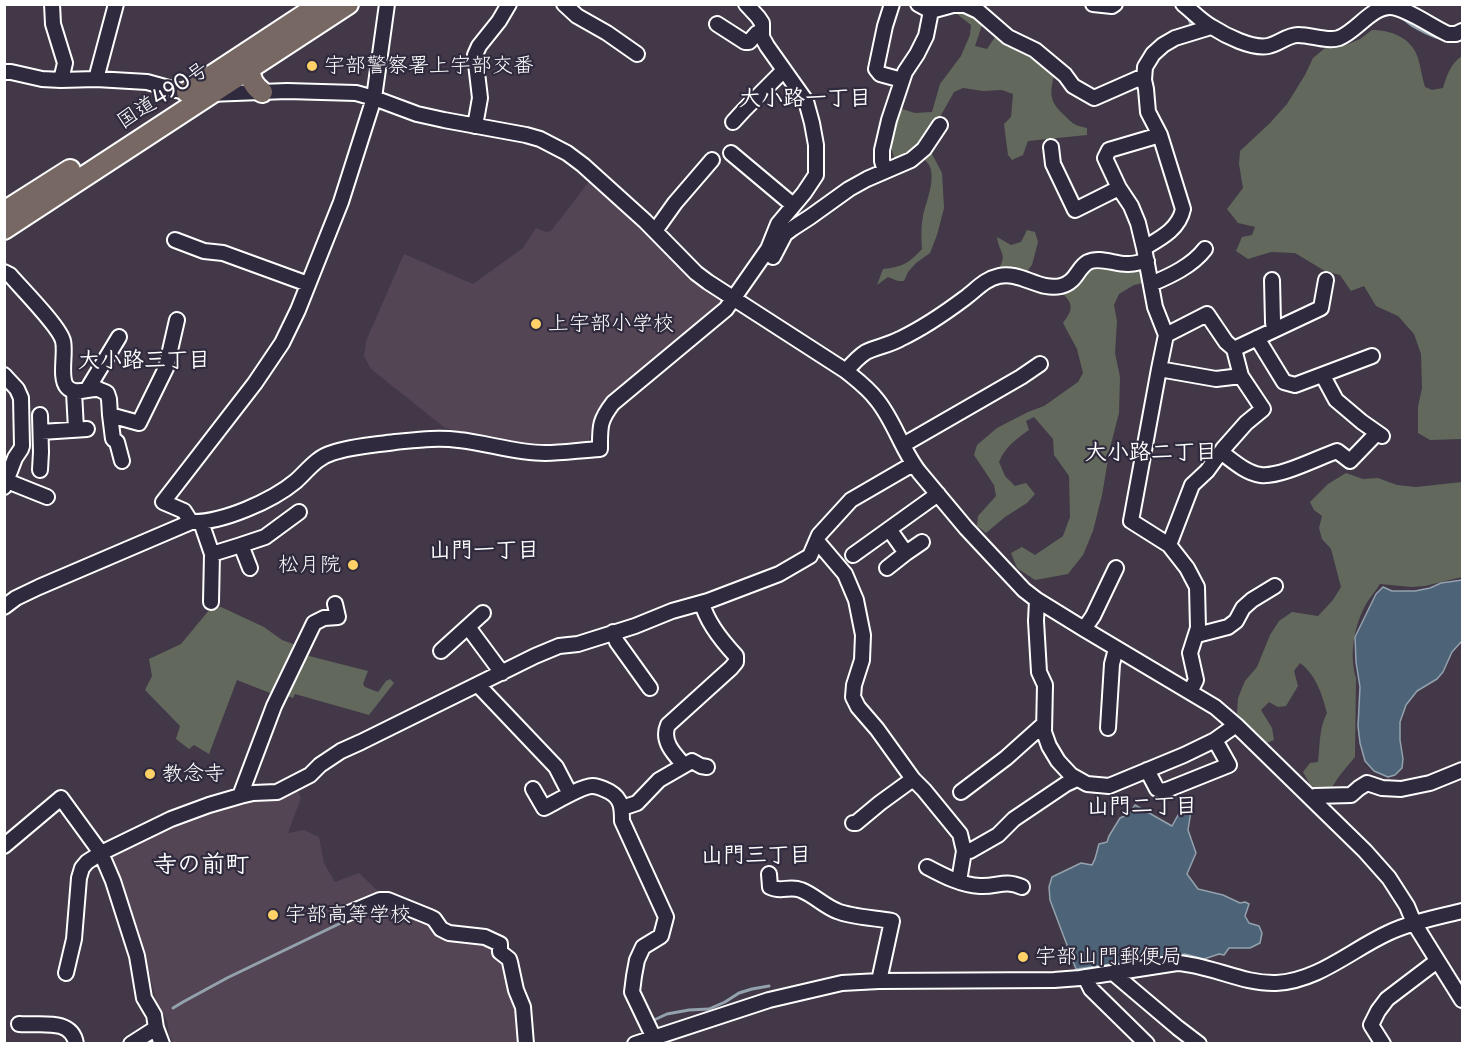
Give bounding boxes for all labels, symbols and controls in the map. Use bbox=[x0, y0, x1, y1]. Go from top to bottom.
place label: 宇部警察署上宇部交番 bbox=[324, 53, 534, 79]
street label: 国道490号 bbox=[112, 57, 214, 135]
marker: 宇部警察署上宇部交番 bbox=[305, 59, 319, 73]
district label: 大小路一丁目 bbox=[739, 86, 871, 112]
place label: 上宇部小学校 bbox=[548, 311, 674, 337]
marker: 上宇部小学校 bbox=[529, 317, 543, 331]
district label: 大小路三丁目 bbox=[78, 348, 210, 374]
district label: 大小路二丁目 bbox=[1085, 440, 1217, 466]
district label: 山門一丁目 bbox=[429, 538, 539, 564]
place label: 松月院 bbox=[278, 552, 341, 578]
marker: 松月院 bbox=[346, 558, 360, 572]
place label: 教念寺 bbox=[162, 761, 225, 787]
marker: 教念寺 bbox=[143, 767, 157, 781]
district label: 山門二丁目 bbox=[1087, 794, 1197, 820]
district label: 山門三丁目 bbox=[701, 843, 811, 869]
district label: 寺の前町 bbox=[153, 851, 249, 879]
place label: 宇部高等学校 bbox=[285, 902, 411, 928]
marker: 宇部高等学校 bbox=[266, 908, 280, 922]
place label: 宇部山門郵便局 bbox=[1035, 944, 1182, 970]
marker: 宇部山門郵便局 bbox=[1016, 950, 1030, 964]

